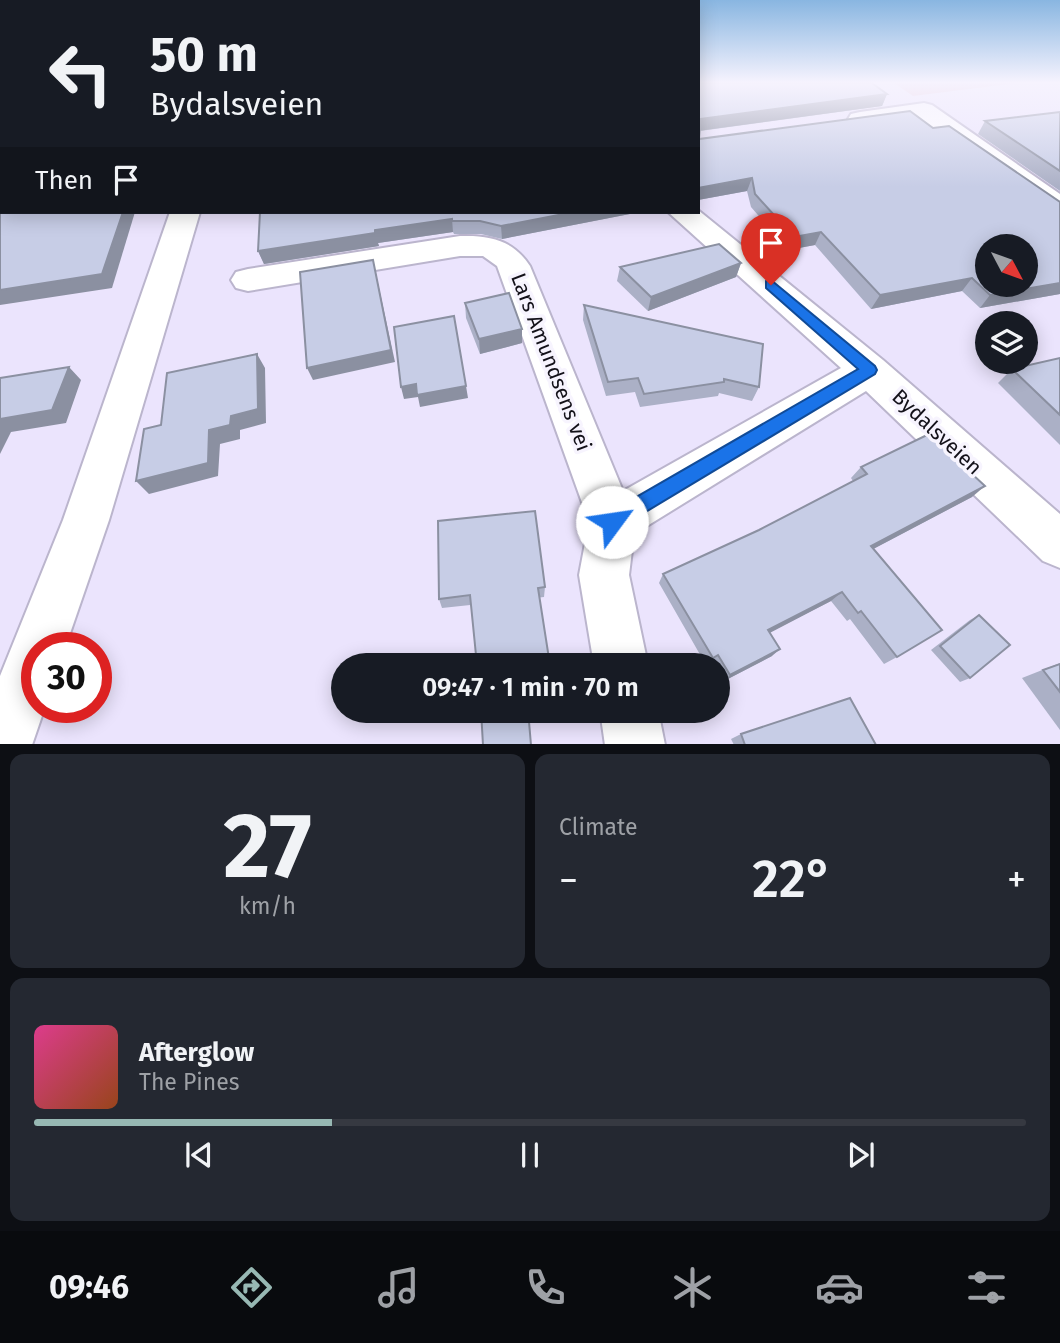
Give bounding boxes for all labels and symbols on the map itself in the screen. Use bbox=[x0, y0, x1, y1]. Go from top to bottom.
pin bbox=[741, 213, 801, 285]
north arrow bbox=[975, 234, 1038, 298]
street label: Lars Amundsens vei bbox=[505, 269, 597, 455]
street label: Bydalsveien bbox=[887, 384, 987, 480]
position arrow bbox=[575, 485, 649, 559]
speed limit sign: 30 bbox=[21, 632, 112, 723]

